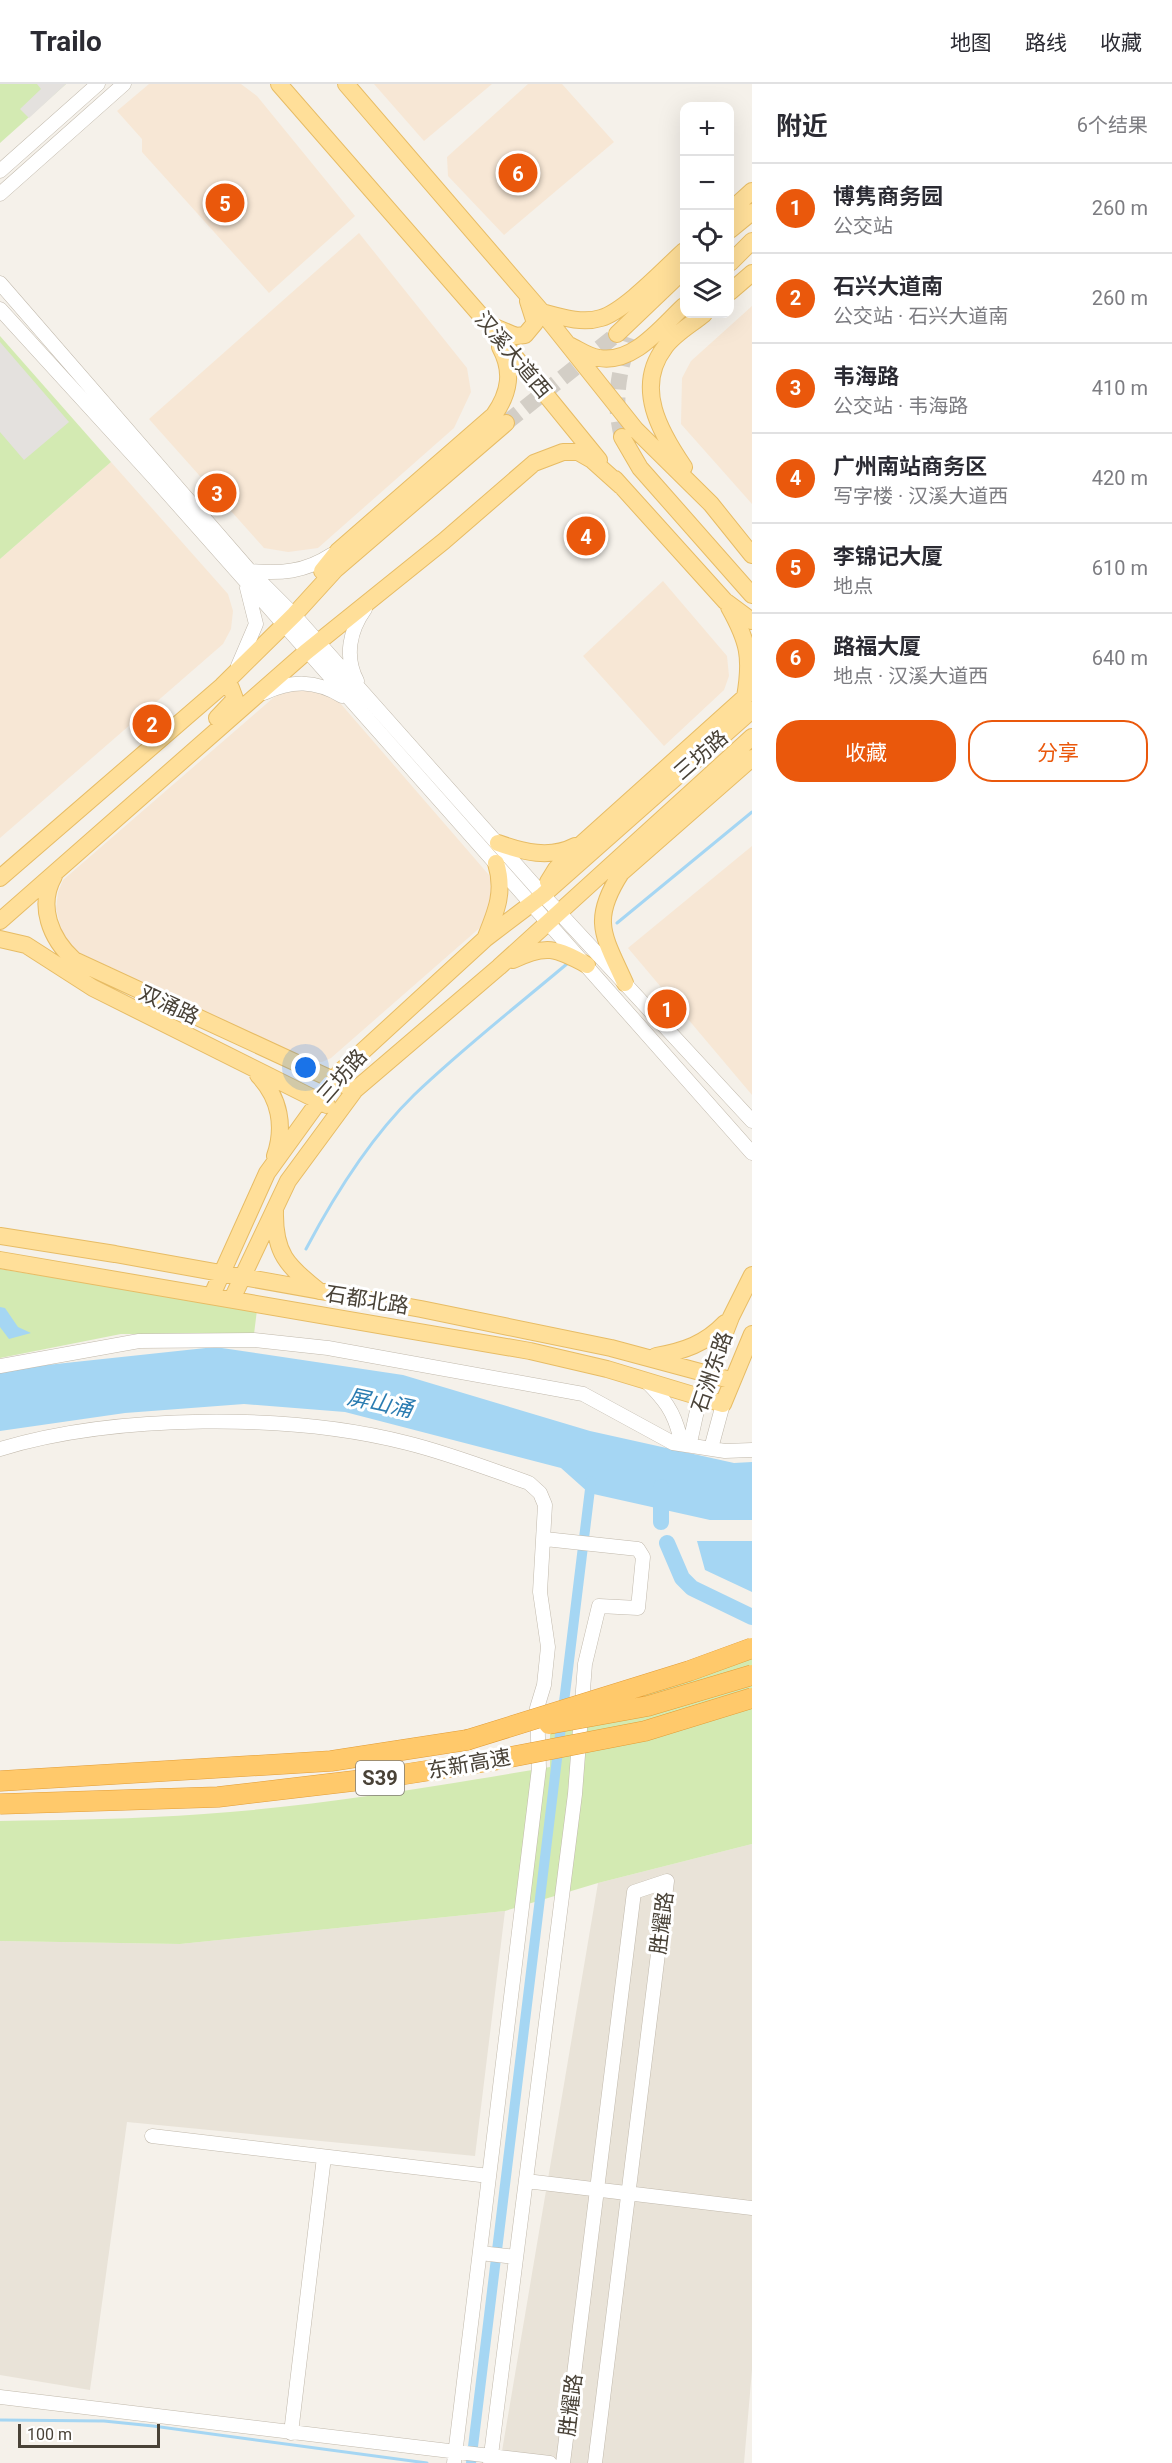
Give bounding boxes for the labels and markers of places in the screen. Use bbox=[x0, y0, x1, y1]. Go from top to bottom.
pin: 6 bbox=[498, 150, 538, 196]
pin: 5 bbox=[206, 180, 244, 226]
pin: 3 bbox=[198, 470, 236, 516]
pin: 4 bbox=[566, 514, 606, 558]
pin: 2 bbox=[132, 702, 172, 746]
pin: 1 bbox=[648, 986, 686, 1032]

